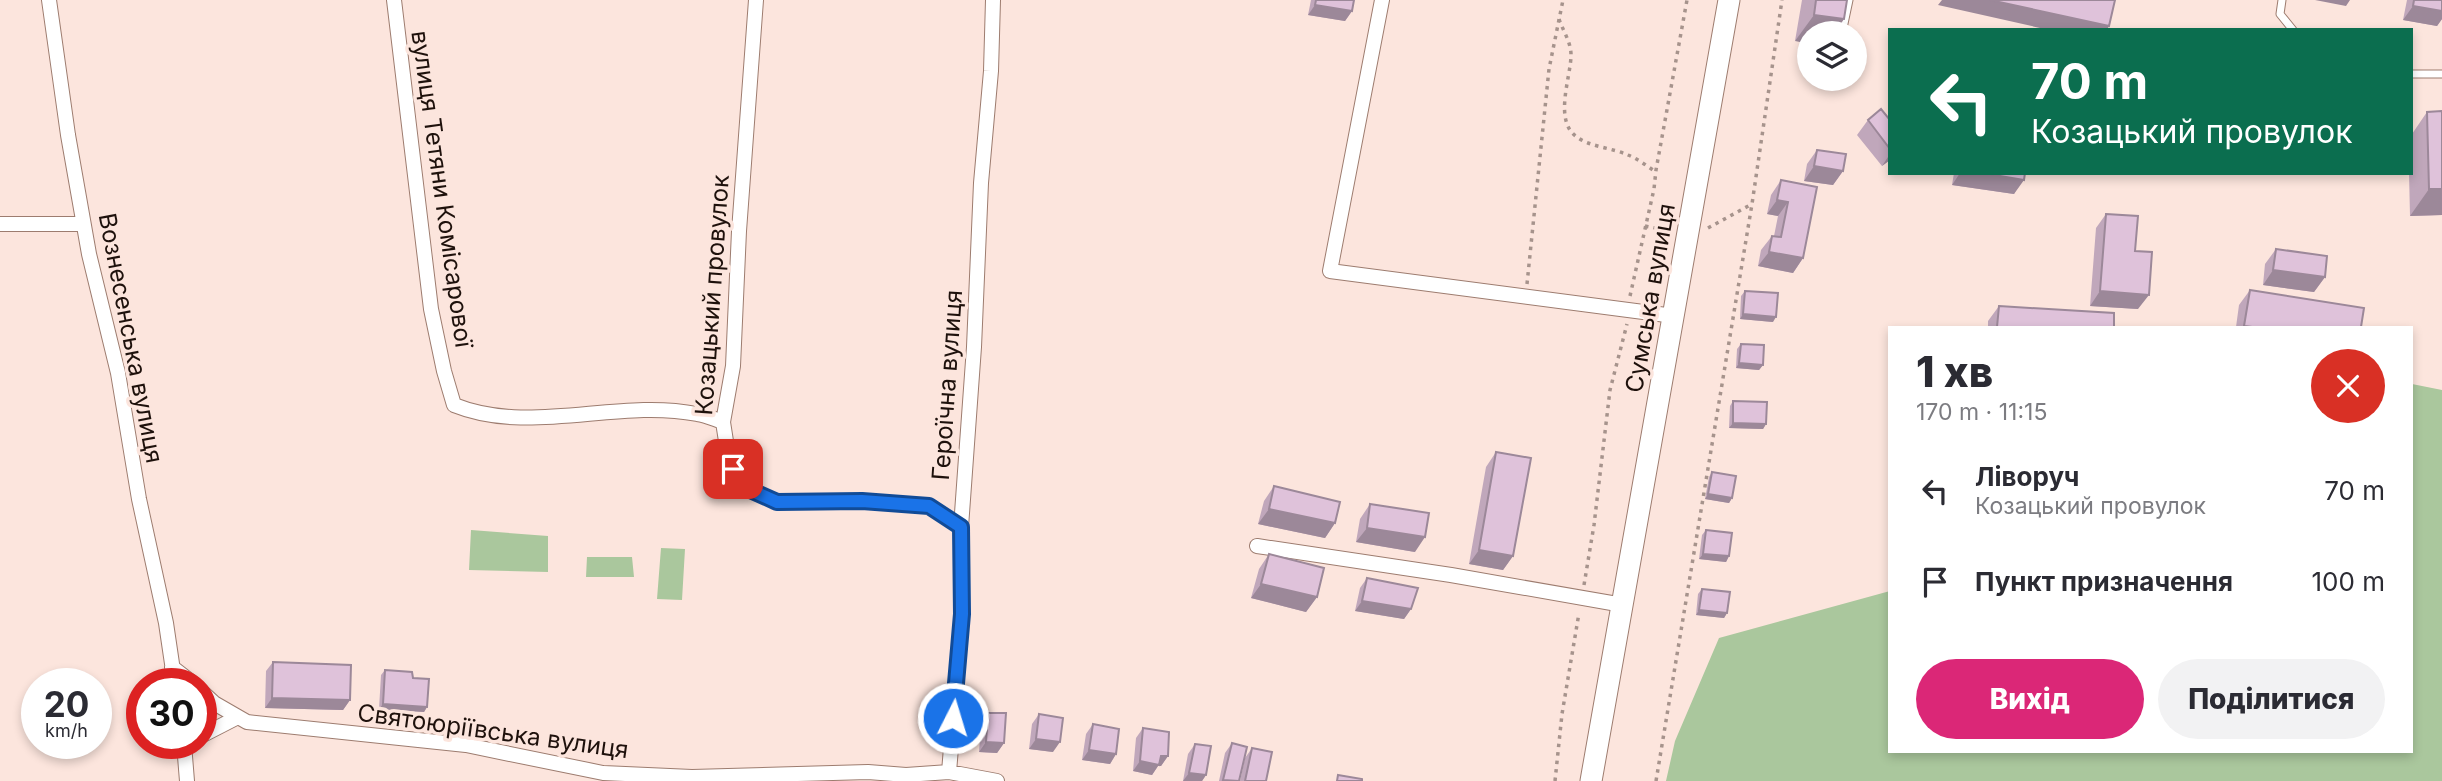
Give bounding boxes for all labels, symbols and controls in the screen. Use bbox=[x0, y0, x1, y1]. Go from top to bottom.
map controls bbox=[1797, 21, 1867, 91]
button: layers bbox=[1797, 21, 1867, 91]
street label: вулиця Тетяни Комісарової bbox=[405, 29, 479, 350]
text: 70 m bbox=[2031, 52, 2148, 111]
icon: left bbox=[1916, 56, 2007, 147]
text: Козацький провулок bbox=[2031, 112, 2353, 151]
street label: Козацький провулок bbox=[689, 174, 735, 416]
street label: Сумська вулиця bbox=[1619, 201, 1681, 395]
street label: Вознесенська вулиця bbox=[93, 211, 169, 465]
street label: Героїчна вулиця bbox=[926, 289, 968, 481]
text: 1 хв bbox=[1916, 346, 1993, 397]
button: close bbox=[2311, 349, 2385, 423]
text: 170 m · 11:15 bbox=[1916, 398, 2047, 426]
pin bbox=[703, 439, 763, 499]
icon: arrive bbox=[714, 450, 752, 488]
text: Ліворуч bbox=[1975, 461, 2079, 492]
icon: left bbox=[1916, 472, 1954, 510]
text: 70 m bbox=[2324, 475, 2385, 506]
text: Козацький провулок bbox=[1975, 492, 2206, 520]
icon: arrive bbox=[1916, 563, 1954, 601]
text: Пункт призначення bbox=[1975, 566, 2233, 597]
text: 100 m bbox=[2312, 566, 2385, 597]
button: Вихід bbox=[1916, 659, 2144, 739]
button: Поділитися bbox=[2158, 659, 2385, 739]
speed limit sign: 30 bbox=[126, 668, 217, 759]
position arrow bbox=[916, 681, 990, 755]
text: 20 bbox=[44, 683, 89, 725]
street label: Святоюріївська вулиця bbox=[356, 698, 630, 764]
text: km/h bbox=[45, 720, 88, 741]

